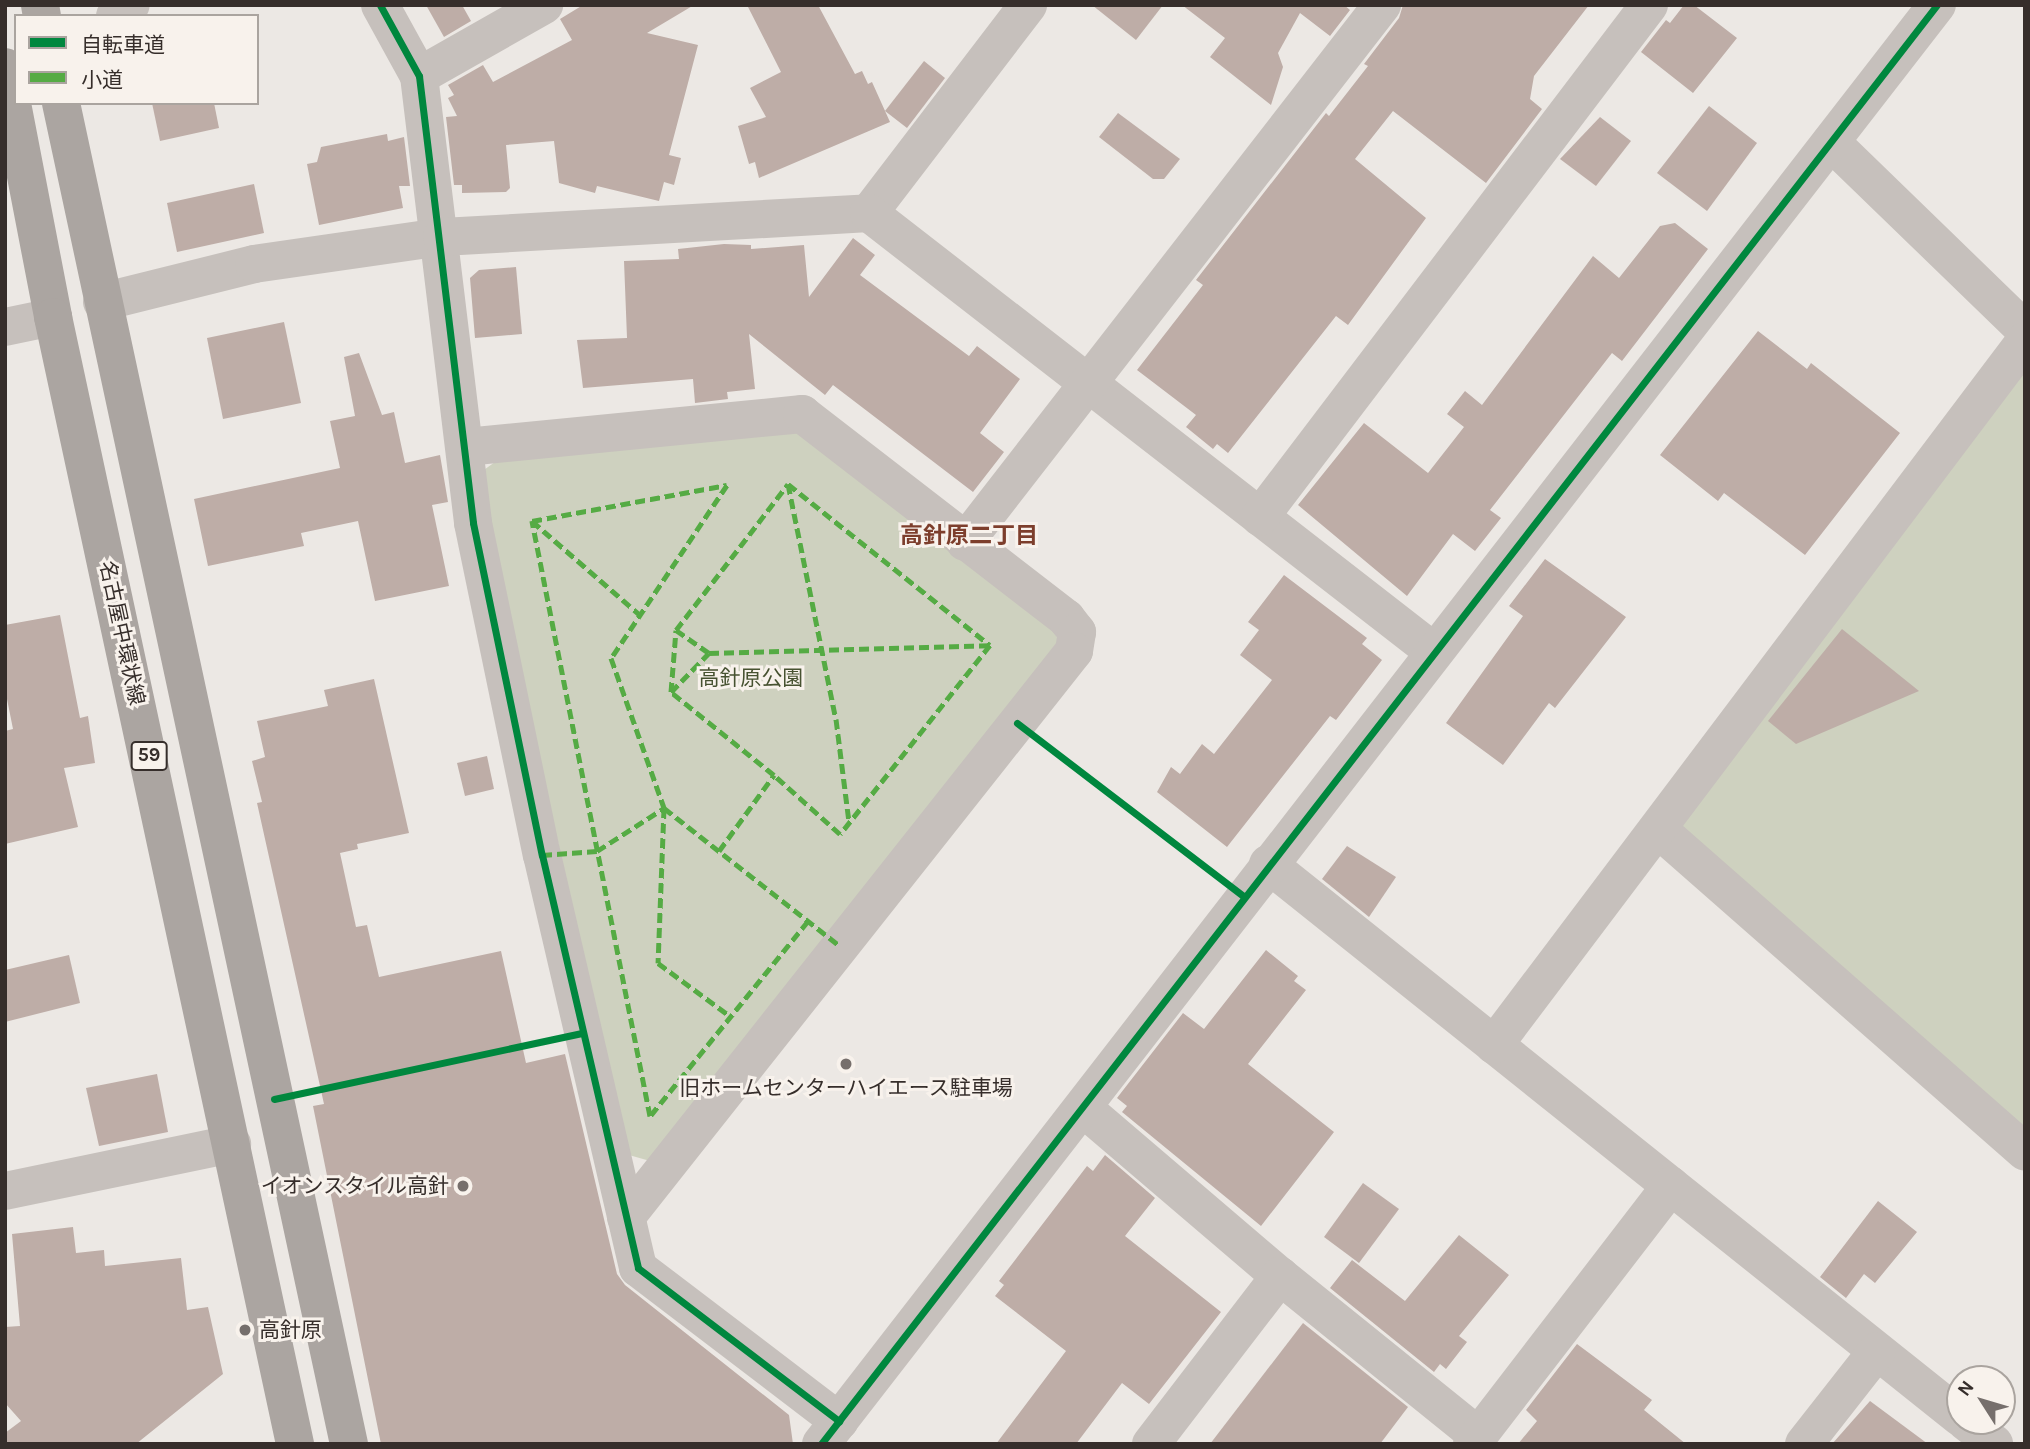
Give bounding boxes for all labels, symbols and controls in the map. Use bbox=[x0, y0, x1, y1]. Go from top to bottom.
legend bbox=[14, 14, 259, 105]
text: 自転車道 bbox=[81, 33, 165, 57]
text: 小道 bbox=[81, 68, 123, 92]
district label: 高針原二丁目 bbox=[900, 522, 1038, 550]
street label: 名古屋中環状線 bbox=[94, 558, 150, 708]
park label: 高針原公園 bbox=[699, 665, 803, 691]
road number: 59 bbox=[130, 740, 168, 772]
marker: 旧ホームセンターハイエース駐車場 bbox=[838, 1056, 854, 1072]
place label: 旧ホームセンターハイエース駐車場 bbox=[678, 1075, 1014, 1101]
place label: イオンスタイル高針 bbox=[260, 1173, 449, 1199]
marker: イオンスタイル高針 bbox=[455, 1178, 471, 1194]
place label: 高針原 bbox=[259, 1317, 322, 1343]
marker: 高針原 bbox=[237, 1322, 253, 1338]
north arrow bbox=[1946, 1365, 2016, 1435]
text: N bbox=[1953, 1377, 1979, 1401]

